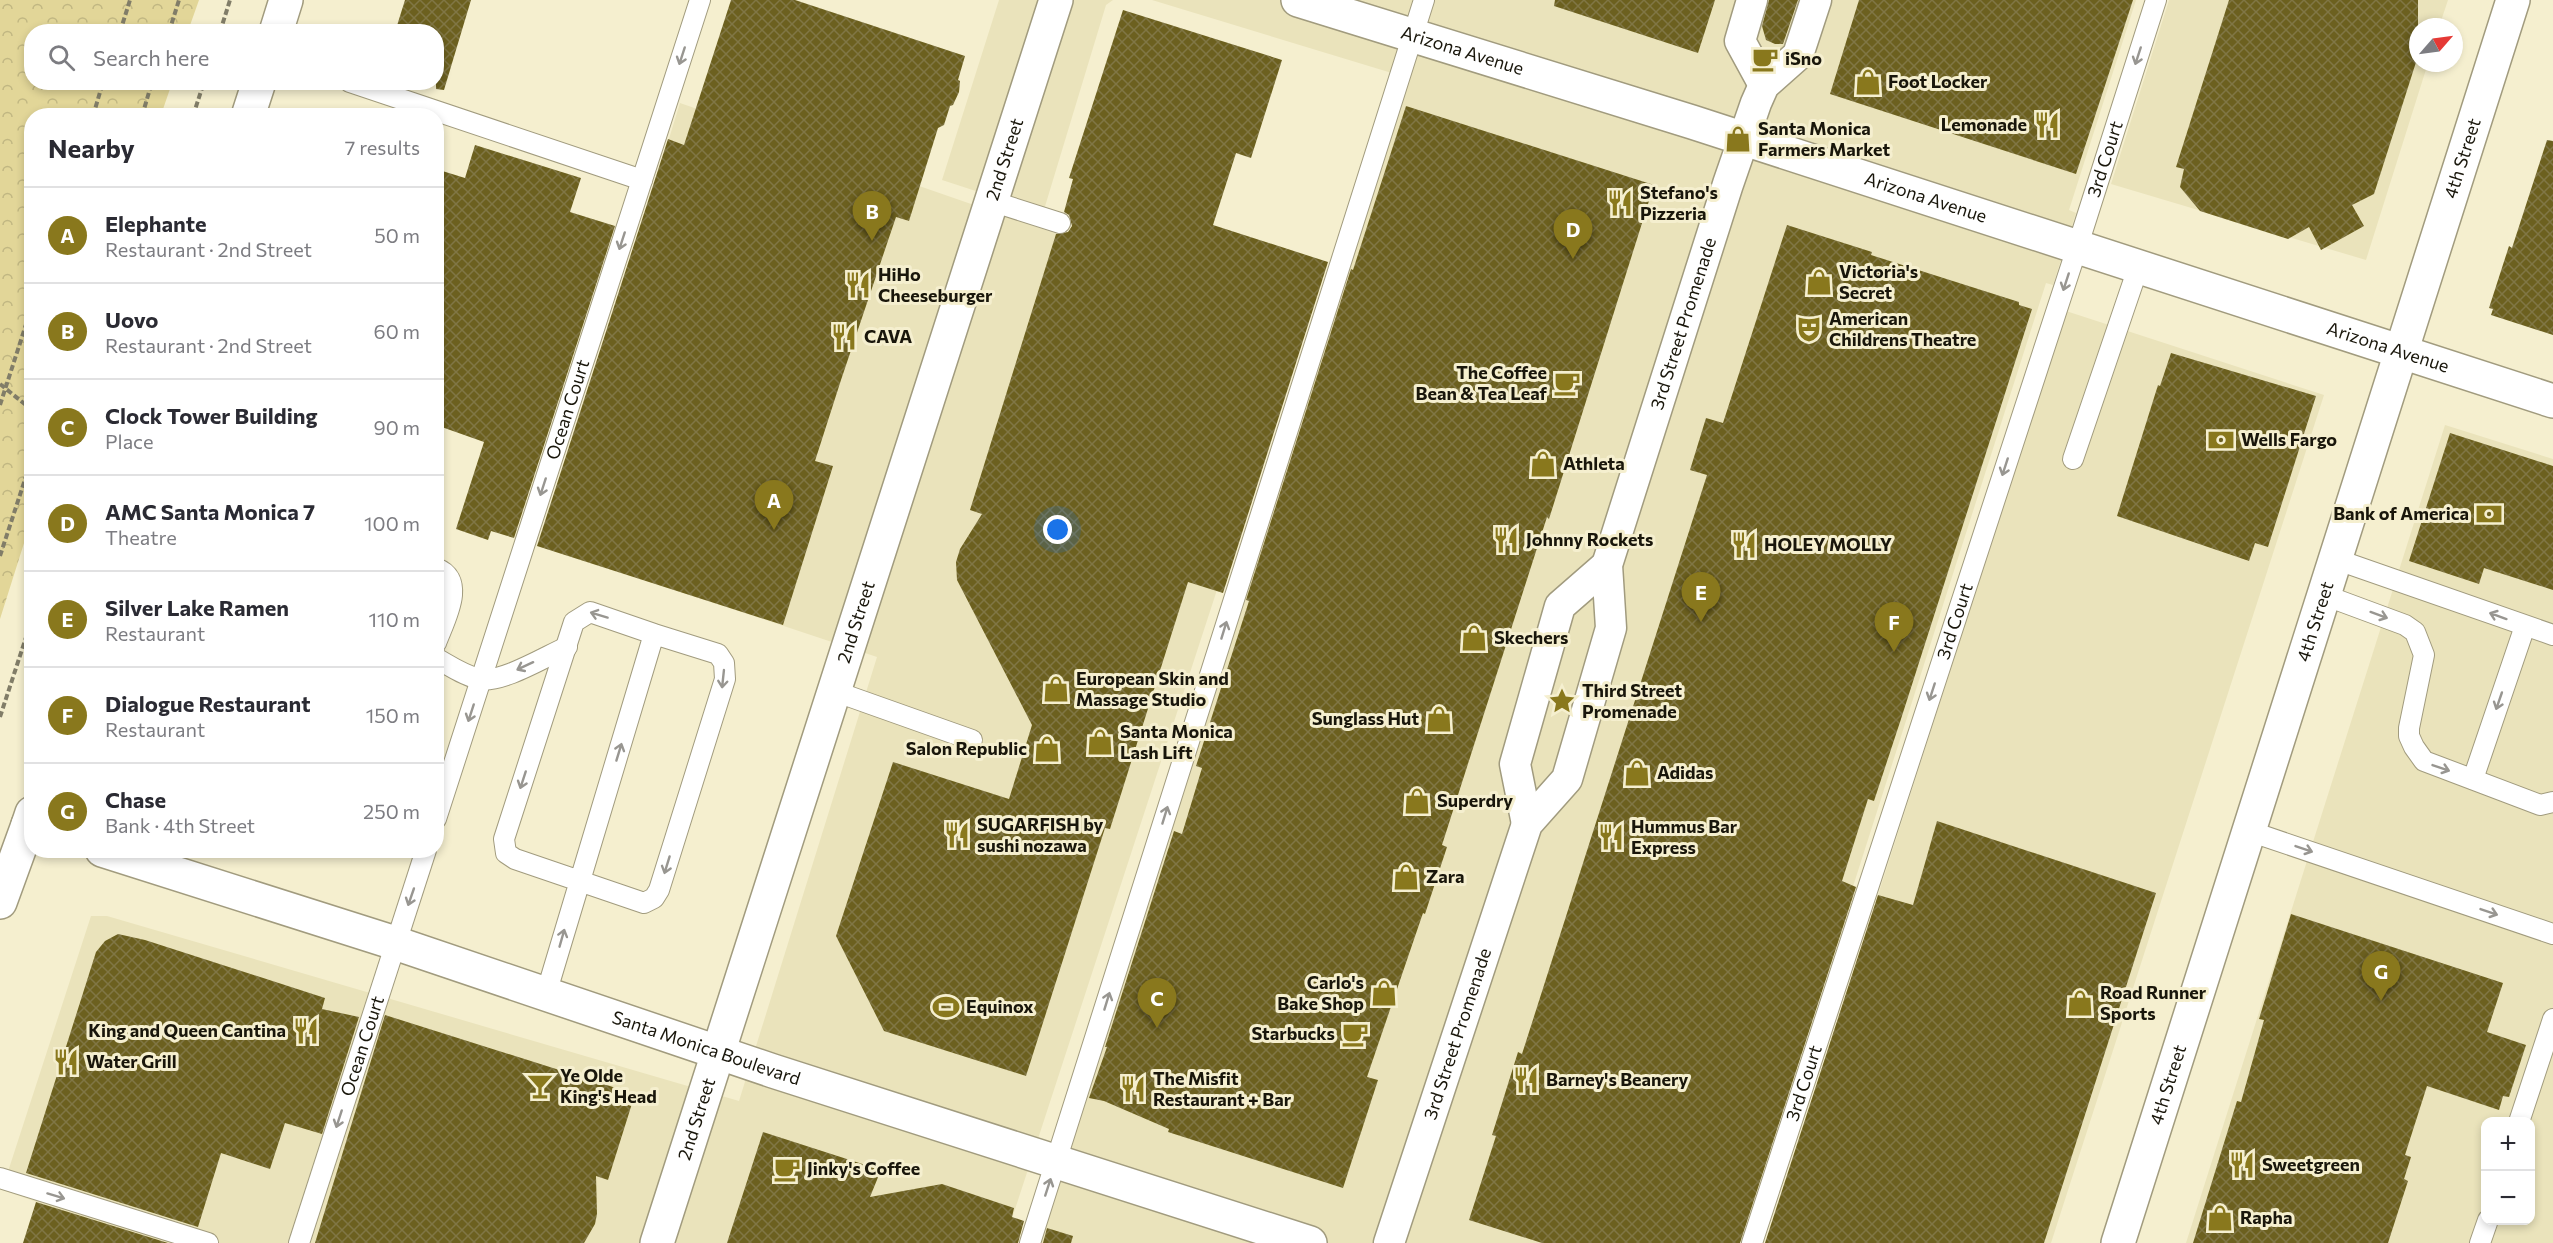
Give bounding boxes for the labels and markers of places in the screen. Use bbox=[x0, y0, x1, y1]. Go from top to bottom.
cafe icon: iSno bbox=[1750, 44, 1780, 74]
place label: iSno bbox=[1785, 47, 1822, 69]
shop icon: Foot Locker bbox=[1853, 67, 1883, 97]
place label: Foot Locker bbox=[1888, 70, 1988, 92]
restaurant icon: Lemonade bbox=[2032, 110, 2062, 140]
place label: Lemonade bbox=[1941, 113, 2027, 135]
place label: Santa Monica Farmers Market bbox=[1758, 117, 1890, 160]
shop icon: Santa Monica Farmers Market bbox=[1723, 124, 1753, 154]
place label: Stefano's Pizzeria bbox=[1640, 181, 1718, 224]
restaurant icon: Stefano's Pizzeria bbox=[1605, 188, 1635, 218]
pin: B bbox=[852, 192, 892, 241]
pin: D bbox=[1554, 210, 1592, 259]
place label: Victoria's Secret bbox=[1839, 260, 1918, 303]
place label: HiHo Cheeseburger bbox=[878, 263, 993, 306]
shop icon: Victoria's Secret bbox=[1804, 267, 1834, 297]
restaurant icon: HiHo Cheeseburger bbox=[843, 270, 873, 300]
place label: American Childrens Theatre bbox=[1829, 307, 1976, 350]
theatre icon: American Childrens Theatre bbox=[1794, 314, 1824, 344]
restaurant icon: CAVA bbox=[829, 322, 859, 352]
place label: CAVA bbox=[864, 325, 912, 347]
place label: The Coffee Bean & Tea Leaf bbox=[1416, 361, 1548, 404]
cafe icon: The Coffee Bean & Tea Leaf bbox=[1552, 368, 1582, 398]
bank icon: Wells Fargo bbox=[2206, 425, 2236, 455]
place label: Wells Fargo bbox=[2241, 428, 2337, 450]
shop icon: Athleta bbox=[1528, 449, 1558, 479]
place label: Athleta bbox=[1563, 452, 1625, 474]
pin: A bbox=[754, 480, 794, 530]
bank icon: Bank of America bbox=[2474, 499, 2504, 529]
place label: Bank of America bbox=[2333, 502, 2469, 524]
restaurant icon: Johnny Rockets bbox=[1491, 525, 1521, 555]
place label: Johnny Rockets bbox=[1526, 528, 1653, 550]
restaurant icon: HOLEY MOLLY bbox=[1729, 530, 1759, 560]
place label: HOLEY MOLLY bbox=[1764, 533, 1892, 555]
pin: E bbox=[1682, 572, 1720, 622]
pin: F bbox=[1874, 602, 1914, 652]
shop icon: Skechers bbox=[1459, 623, 1489, 653]
place label: Skechers bbox=[1494, 626, 1568, 648]
place label: European Skin and Massage Studio bbox=[1076, 667, 1229, 710]
shop icon: European Skin and Massage Studio bbox=[1041, 674, 1071, 704]
place label: Third Street Promenade bbox=[1582, 679, 1682, 722]
place icon: Third Street Promenade bbox=[1547, 686, 1577, 716]
shop icon: Sunglass Hut bbox=[1424, 704, 1454, 734]
place label: Sunglass Hut bbox=[1312, 707, 1419, 729]
place label: Santa Monica Lash Lift bbox=[1120, 720, 1233, 763]
shop icon: Santa Monica Lash Lift bbox=[1085, 727, 1115, 757]
shop icon: Salon Republic bbox=[1032, 734, 1062, 764]
place label: Salon Republic bbox=[906, 737, 1027, 759]
shop icon: Adidas bbox=[1622, 758, 1652, 788]
place label: Adidas bbox=[1657, 761, 1713, 783]
shop icon: Superdry bbox=[1402, 786, 1432, 816]
place label: Superdry bbox=[1437, 789, 1513, 811]
place label: SUGARFISH by sushi nozawa bbox=[977, 813, 1104, 856]
place label: Hummus Bar Express bbox=[1631, 815, 1738, 858]
restaurant icon: SUGARFISH by sushi nozawa bbox=[942, 820, 972, 850]
restaurant icon: Hummus Bar Express bbox=[1596, 822, 1626, 852]
shop icon: Zara bbox=[1391, 862, 1421, 892]
place label: Zara bbox=[1426, 865, 1465, 887]
pin: G bbox=[2362, 952, 2400, 1001]
place label: Carlo's Bake Shop bbox=[1277, 971, 1364, 1014]
pin: C bbox=[1138, 978, 1176, 1028]
shop icon: Carlo's Bake Shop bbox=[1369, 978, 1399, 1008]
place label: Road Runner Sports bbox=[2100, 981, 2207, 1024]
shop icon: Road Runner Sports bbox=[2065, 988, 2095, 1018]
sports icon: Equinox bbox=[931, 992, 961, 1022]
place label: Equinox bbox=[966, 995, 1034, 1017]
restaurant icon: King and Queen Cantina bbox=[291, 1016, 321, 1046]
place label: King and Queen Cantina bbox=[88, 1019, 286, 1041]
cafe icon: Starbucks bbox=[1340, 1019, 1370, 1049]
place label: Starbucks bbox=[1251, 1022, 1335, 1044]
restaurant icon: Water Grill bbox=[51, 1047, 81, 1077]
place label: Water Grill bbox=[86, 1050, 177, 1072]
place label: Ye Olde King's Head bbox=[560, 1064, 657, 1107]
restaurant icon: Barney's Beanery bbox=[1511, 1065, 1541, 1095]
place label: The Misfit Restaurant + Bar bbox=[1153, 1067, 1292, 1110]
place label: Barney's Beanery bbox=[1546, 1068, 1688, 1090]
bar icon: Ye Olde King's Head bbox=[525, 1071, 555, 1101]
restaurant icon: The Misfit Restaurant + Bar bbox=[1118, 1074, 1148, 1104]
restaurant icon: Sweetgreen bbox=[2227, 1150, 2257, 1180]
place label: Sweetgreen bbox=[2262, 1153, 2360, 1175]
cafe icon: Jinky's Coffee bbox=[772, 1154, 802, 1184]
place label: Jinky's Coffee bbox=[807, 1157, 920, 1179]
shop icon: Rapha bbox=[2205, 1203, 2235, 1233]
place label: Rapha bbox=[2240, 1206, 2292, 1228]

